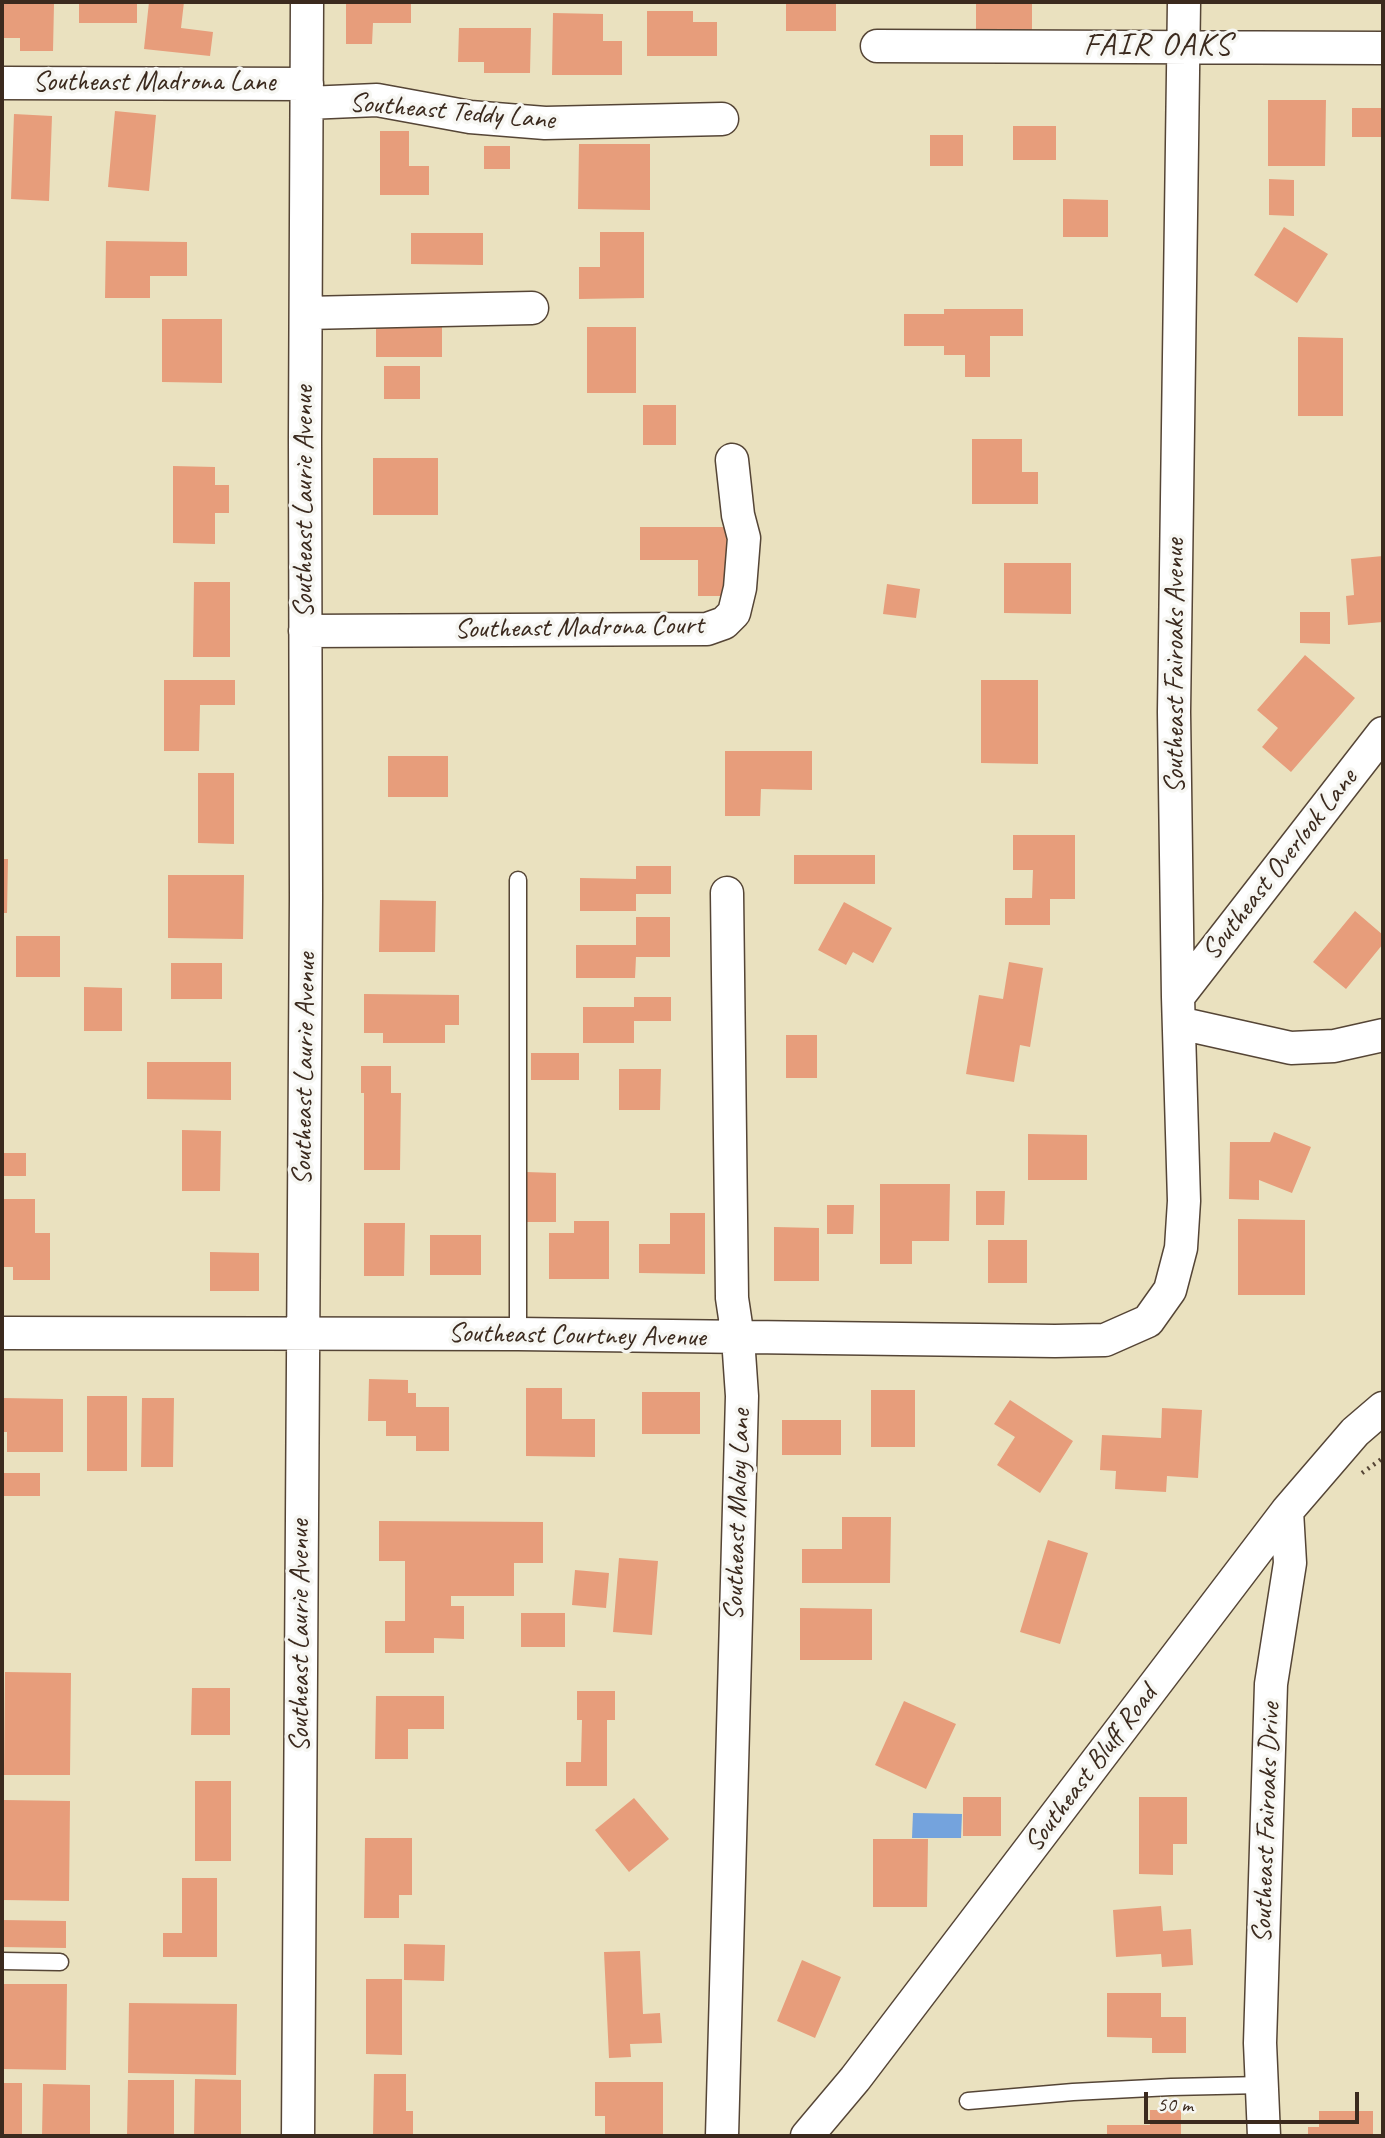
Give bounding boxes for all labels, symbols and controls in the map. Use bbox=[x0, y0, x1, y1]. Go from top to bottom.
district label: FAIR OAKS bbox=[1086, 27, 1230, 65]
street label: Southeast Madrona Lane bbox=[33, 66, 275, 100]
street label: Southeast Teddy Lane bbox=[348, 86, 556, 138]
street label: Southeast Laurie Avenue bbox=[288, 386, 322, 618]
street label: Southeast Fairoaks Avenue bbox=[1159, 539, 1193, 793]
street label: Southeast Madrona Court bbox=[454, 609, 704, 647]
street label: Southeast Overlook Lane bbox=[1195, 763, 1365, 967]
street label: Southeast Laurie Avenue bbox=[286, 952, 324, 1186]
street label: Southeast Courtney Avenue bbox=[448, 1317, 706, 1355]
street label: Southeast Maloy Lane bbox=[718, 1409, 758, 1621]
street label: Southeast Laurie Avenue bbox=[284, 1520, 318, 1752]
street label: Southeast Bluff Road bbox=[1017, 1679, 1165, 1859]
street label: Southeast Fairoaks Drive bbox=[1246, 1702, 1288, 1944]
scale bar bbox=[1147, 2078, 1362, 2122]
text: 50 m bbox=[1157, 2091, 1193, 2117]

